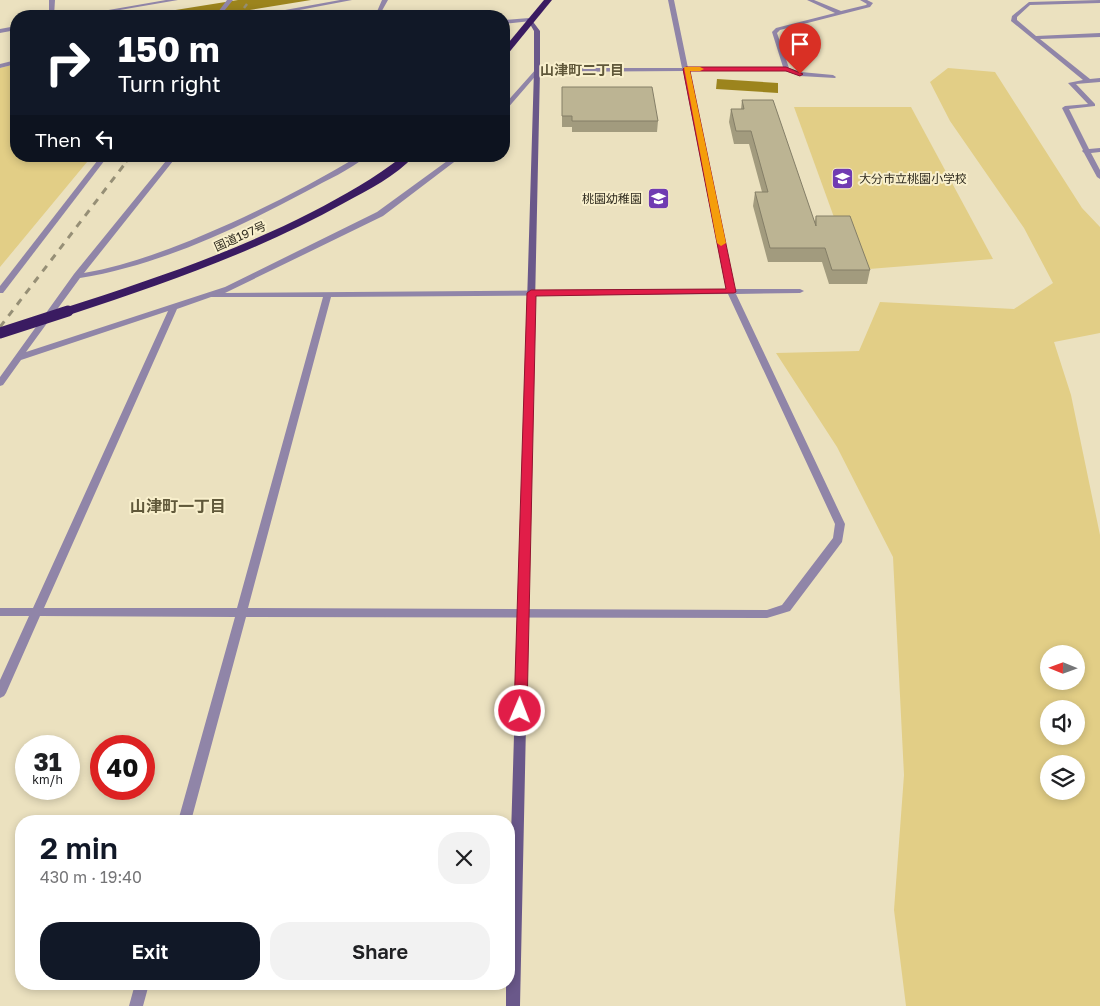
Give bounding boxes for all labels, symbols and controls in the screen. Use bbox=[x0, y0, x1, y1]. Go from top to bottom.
pin bbox=[779, 23, 821, 74]
text: 150 m bbox=[118, 28, 220, 70]
icon: right bbox=[35, 30, 100, 95]
icon: arrive bbox=[786, 30, 814, 58]
district label: 山津町二丁目 bbox=[540, 61, 624, 78]
text: Turn right bbox=[118, 70, 221, 97]
icon: left bbox=[91, 125, 119, 153]
text: Then bbox=[35, 128, 81, 151]
school or university icon: 大分市立桃園小学校 bbox=[831, 166, 855, 190]
place label: 大分市立桃園小学校 bbox=[859, 171, 967, 186]
school or university icon: 桃園幼稚園 bbox=[646, 186, 670, 210]
place label: 桃園幼稚園 bbox=[582, 191, 642, 206]
street label: 国道197号 bbox=[212, 218, 268, 254]
district label: 山津町一丁目 bbox=[130, 496, 226, 516]
north arrow bbox=[1040, 645, 1085, 690]
map controls bbox=[1040, 645, 1085, 800]
position arrow bbox=[493, 684, 545, 736]
button: sound bbox=[1040, 700, 1085, 745]
speed limit sign: 40 bbox=[90, 735, 155, 800]
text: 31 bbox=[33, 746, 62, 777]
button: layers bbox=[1040, 755, 1085, 800]
text: km/h bbox=[32, 772, 63, 787]
text: 2 min bbox=[40, 830, 118, 866]
button: close bbox=[438, 832, 490, 884]
text: 430 m · 19:40 bbox=[40, 867, 142, 887]
button: Exit bbox=[40, 922, 260, 980]
button: Share bbox=[270, 922, 490, 980]

